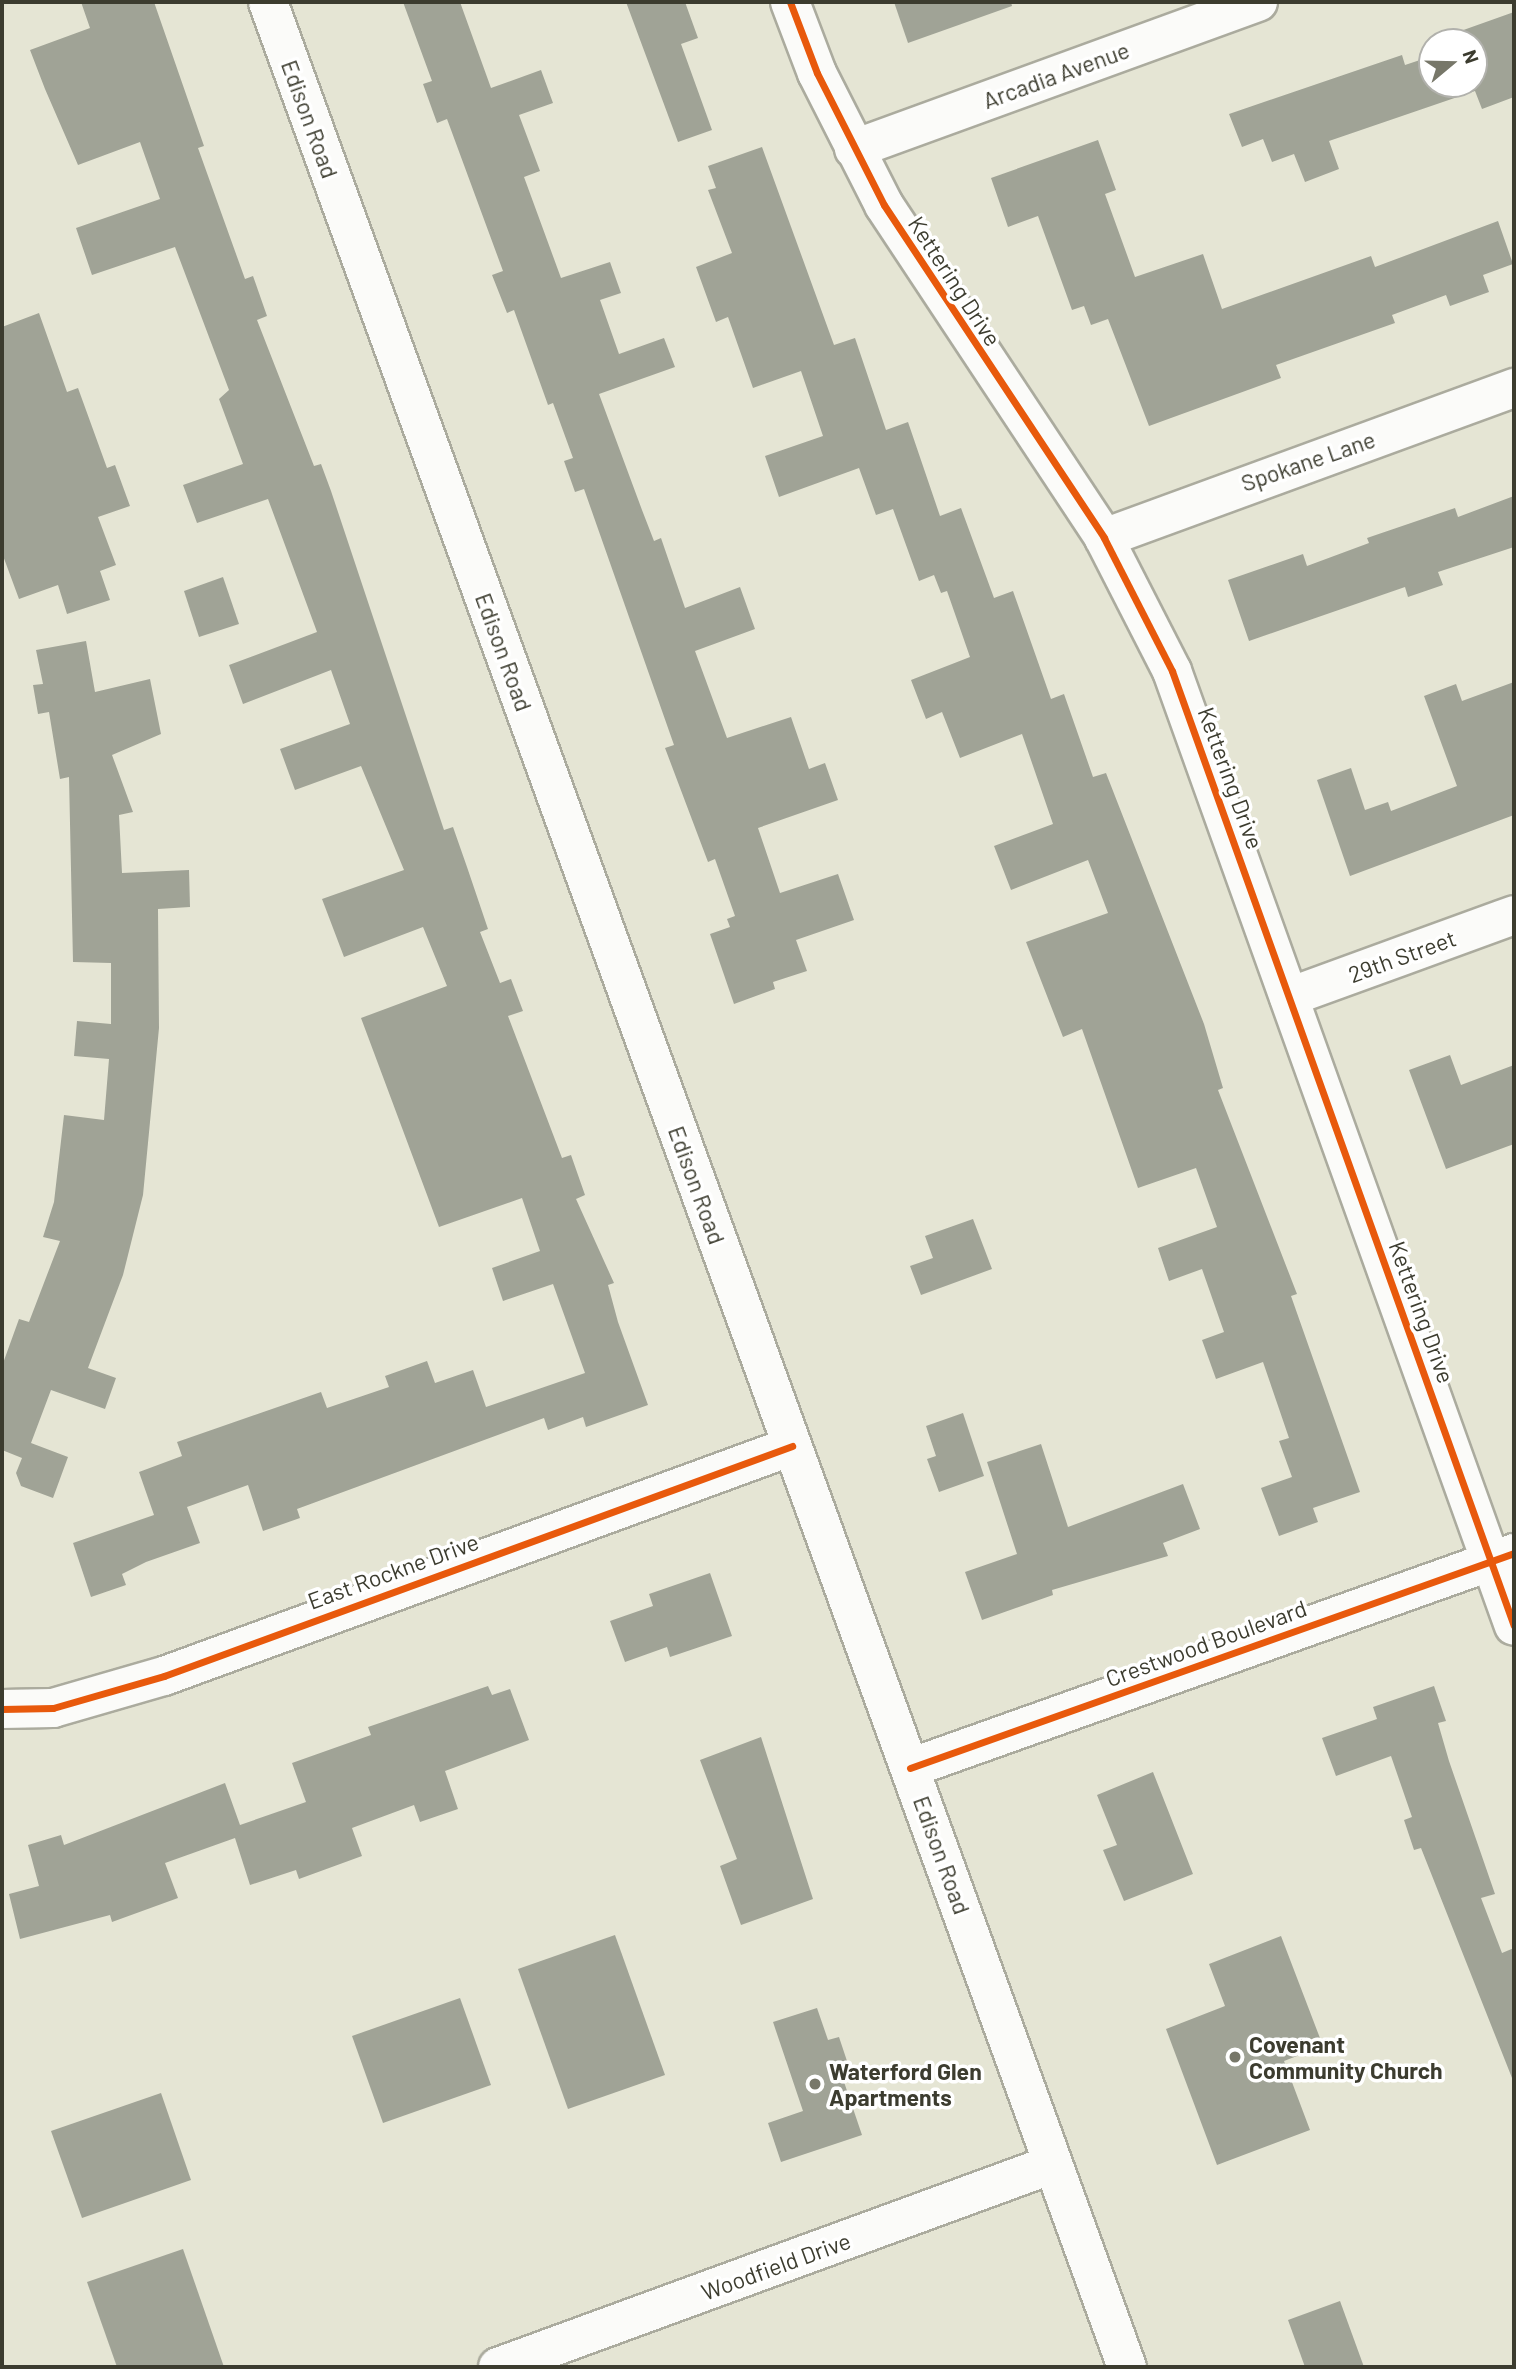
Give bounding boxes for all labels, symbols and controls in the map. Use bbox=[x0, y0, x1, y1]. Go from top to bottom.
north arrow bbox=[1418, 28, 1488, 98]
street label: Arcadia Avenue bbox=[979, 36, 1133, 114]
text: N bbox=[1459, 47, 1484, 66]
street label: Edison Road bbox=[276, 56, 344, 182]
street label: Kettering Drive bbox=[903, 211, 1007, 351]
street label: Spokane Lane bbox=[1237, 425, 1379, 497]
street label: Edison Road bbox=[470, 589, 538, 715]
street label: Kettering Drive bbox=[1193, 703, 1269, 853]
street label: 29th Street bbox=[1344, 924, 1460, 988]
street label: Edison Road bbox=[663, 1122, 731, 1248]
street label: Kettering Drive bbox=[1384, 1237, 1460, 1387]
street label: East Rockne Drive bbox=[304, 1527, 482, 1615]
street label: Crestwood Boulevard bbox=[1102, 1594, 1310, 1692]
street label: Edison Road bbox=[908, 1792, 976, 1918]
place label: Covenant Community Church bbox=[1249, 2030, 1443, 2084]
marker: Covenant Community Church bbox=[1227, 2049, 1243, 2065]
place label: Waterford Glen Apartments bbox=[829, 2057, 982, 2111]
marker: Waterford Glen Apartments bbox=[807, 2076, 823, 2092]
street label: Woodfield Drive bbox=[698, 2226, 854, 2306]

